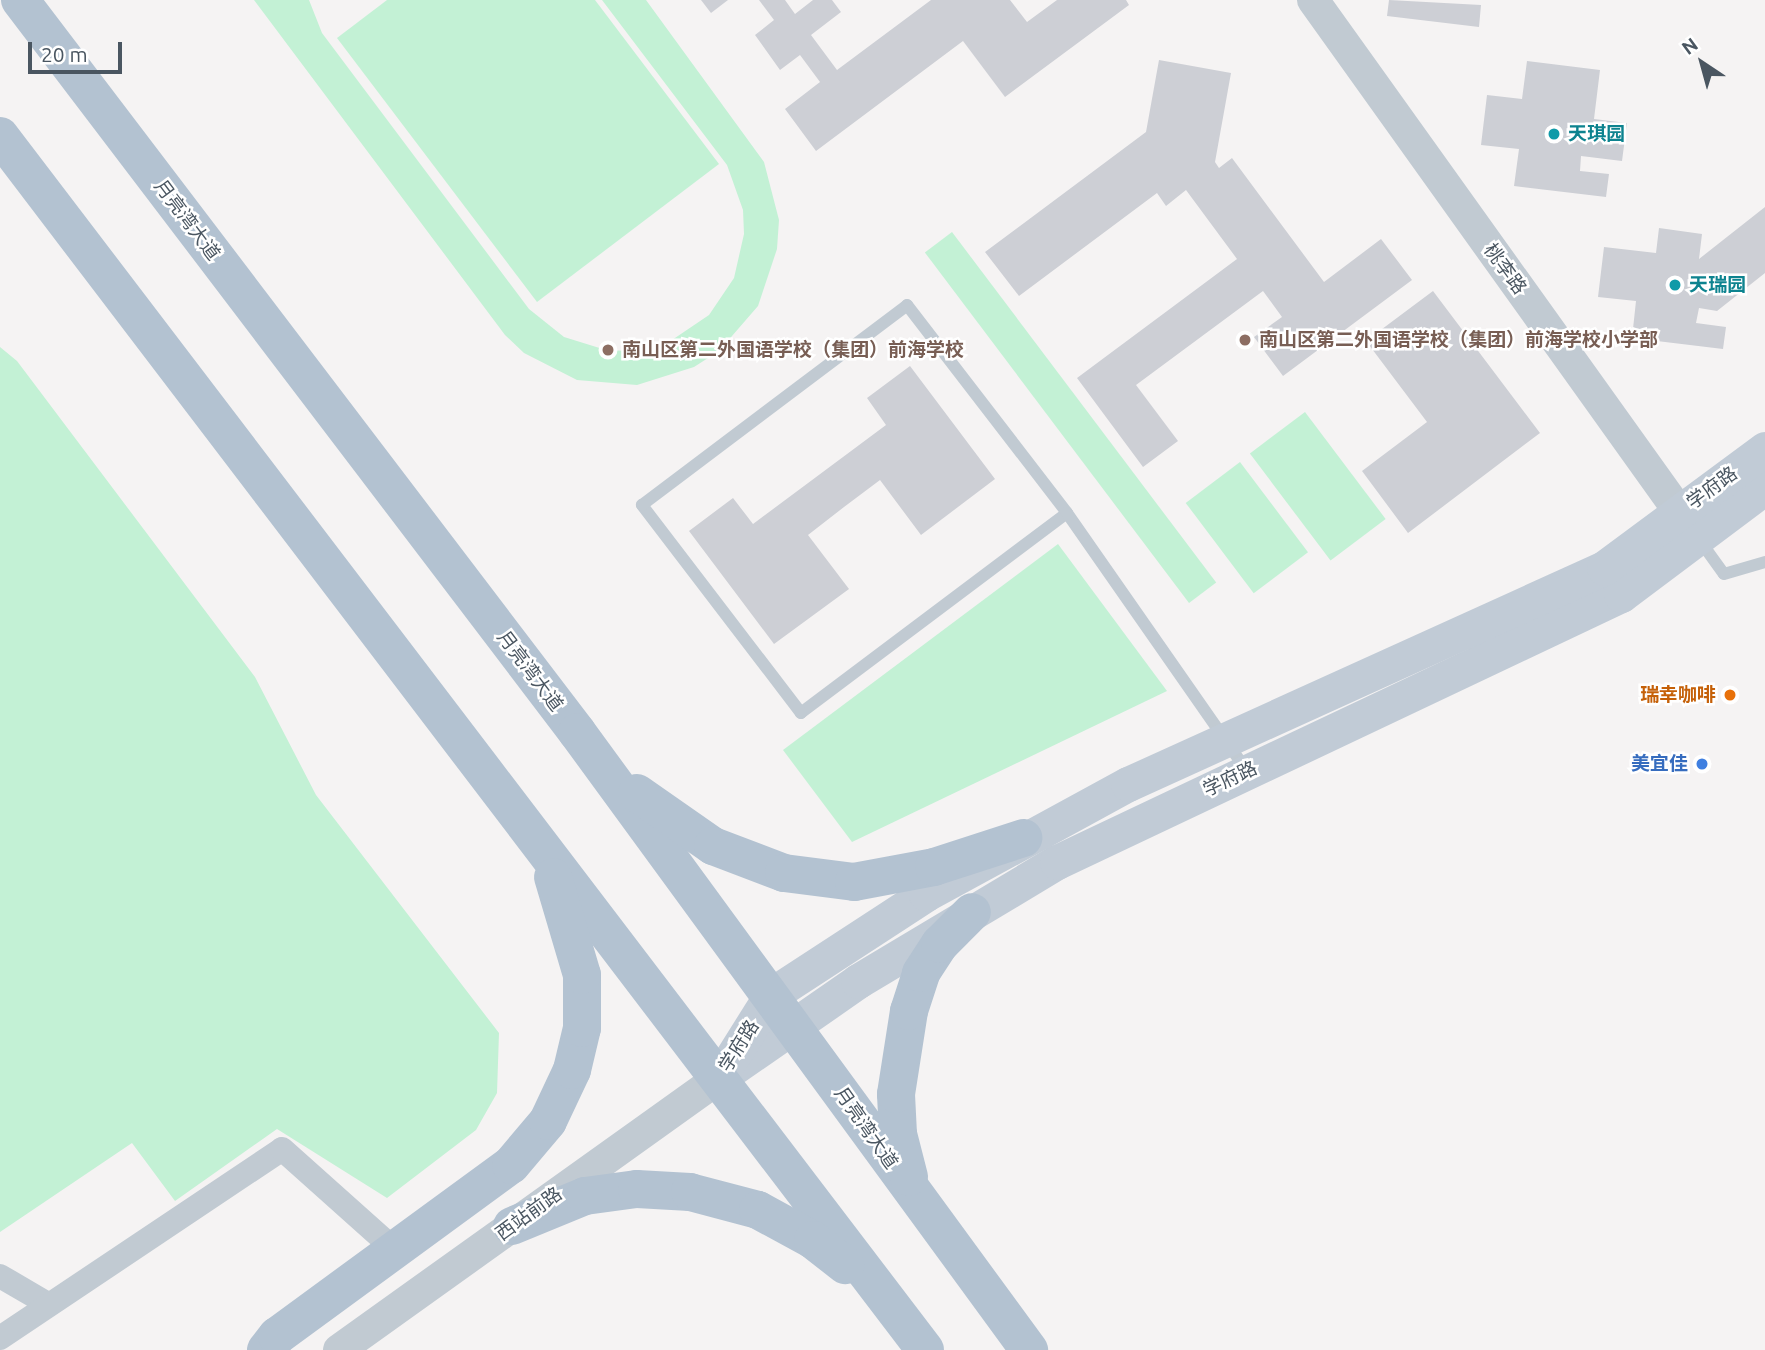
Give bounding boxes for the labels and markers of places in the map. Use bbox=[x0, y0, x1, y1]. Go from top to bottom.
place label: 天琪园 bbox=[1568, 123, 1625, 145]
marker: 天琪园 bbox=[1546, 126, 1562, 142]
place label: 天瑞园 bbox=[1689, 274, 1746, 296]
marker: 天瑞园 bbox=[1667, 277, 1683, 293]
place label: 南山区第二外国语学校（集团）前海学校小学部 bbox=[1259, 329, 1658, 351]
marker: 南山区第二外国语学校（集团）前海学校小学部 bbox=[1237, 332, 1253, 348]
place label: 南山区第二外国语学校（集团）前海学校 bbox=[622, 339, 964, 361]
marker: 南山区第二外国语学校（集团）前海学校 bbox=[600, 342, 616, 358]
place label: 瑞幸咖啡 bbox=[1640, 684, 1716, 706]
marker: 瑞幸咖啡 bbox=[1722, 687, 1738, 703]
place label: 美宜佳 bbox=[1631, 753, 1688, 775]
marker: 美宜佳 bbox=[1694, 756, 1710, 772]

